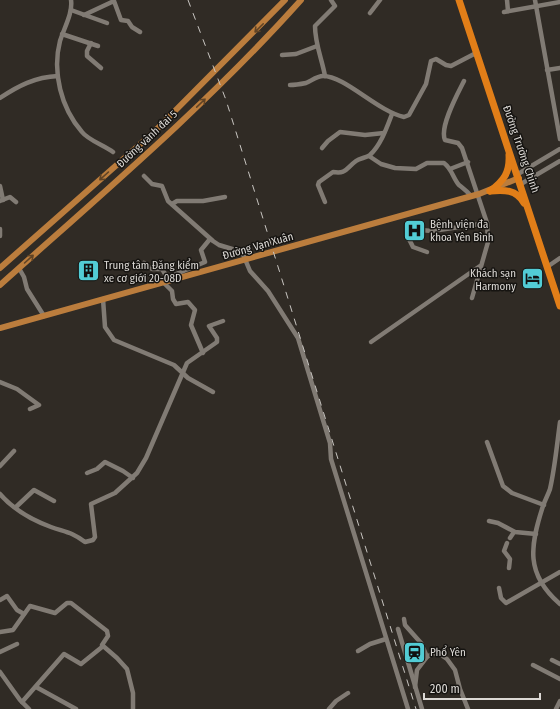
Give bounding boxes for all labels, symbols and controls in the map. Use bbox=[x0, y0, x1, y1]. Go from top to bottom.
one-way arrow bbox=[254, 23, 263, 33]
one-way arrow bbox=[196, 98, 206, 108]
street label: Đường Trường Chinh bbox=[500, 104, 542, 194]
street label: Đường vành đai 5 bbox=[114, 108, 180, 170]
one-way arrow bbox=[99, 172, 109, 181]
hospital icon: Bệnh viện đa khoa Yên Bình bbox=[402, 217, 428, 243]
place label: Bệnh viện đa khoa Yên Bình bbox=[430, 218, 494, 244]
street label: Đường Vạn Xuân bbox=[221, 230, 295, 262]
one-way arrow bbox=[24, 254, 34, 264]
building icon: Trung tâm Đăng kiểm xe cơ giới 20-08D bbox=[75, 258, 101, 284]
place label: Trung tâm Đăng kiểm xe cơ giới 20-08D bbox=[104, 258, 199, 285]
hotel icon: Khách sạn Harmony bbox=[519, 266, 545, 292]
place label: Khách sạn Harmony bbox=[470, 267, 516, 293]
station icon: Phổ Yên bbox=[401, 639, 427, 665]
place label: Phổ Yên bbox=[430, 645, 466, 659]
scale bar bbox=[424, 675, 540, 701]
text: 200 m bbox=[430, 682, 460, 696]

